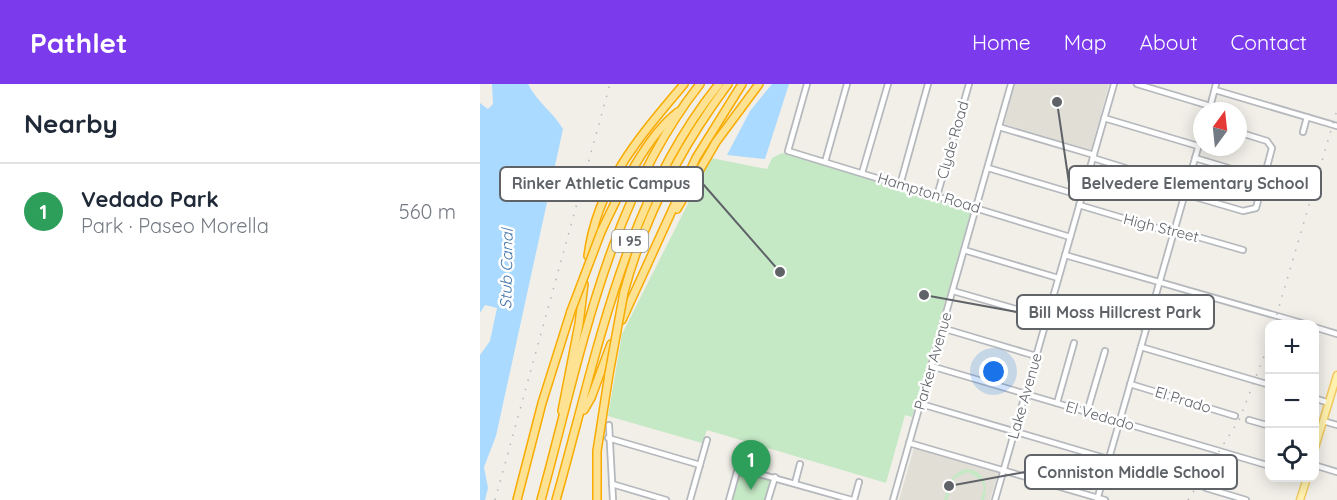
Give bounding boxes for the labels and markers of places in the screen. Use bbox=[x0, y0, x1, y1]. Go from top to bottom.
callout: Belvedere Elementary School bbox=[1069, 166, 1321, 200]
callout: Rinker Athletic Campus bbox=[500, 167, 703, 201]
callout: Bill Moss Hillcrest Park bbox=[1017, 295, 1214, 329]
pin: 1 bbox=[732, 440, 770, 490]
callout: Conniston Middle School bbox=[1025, 455, 1237, 489]

